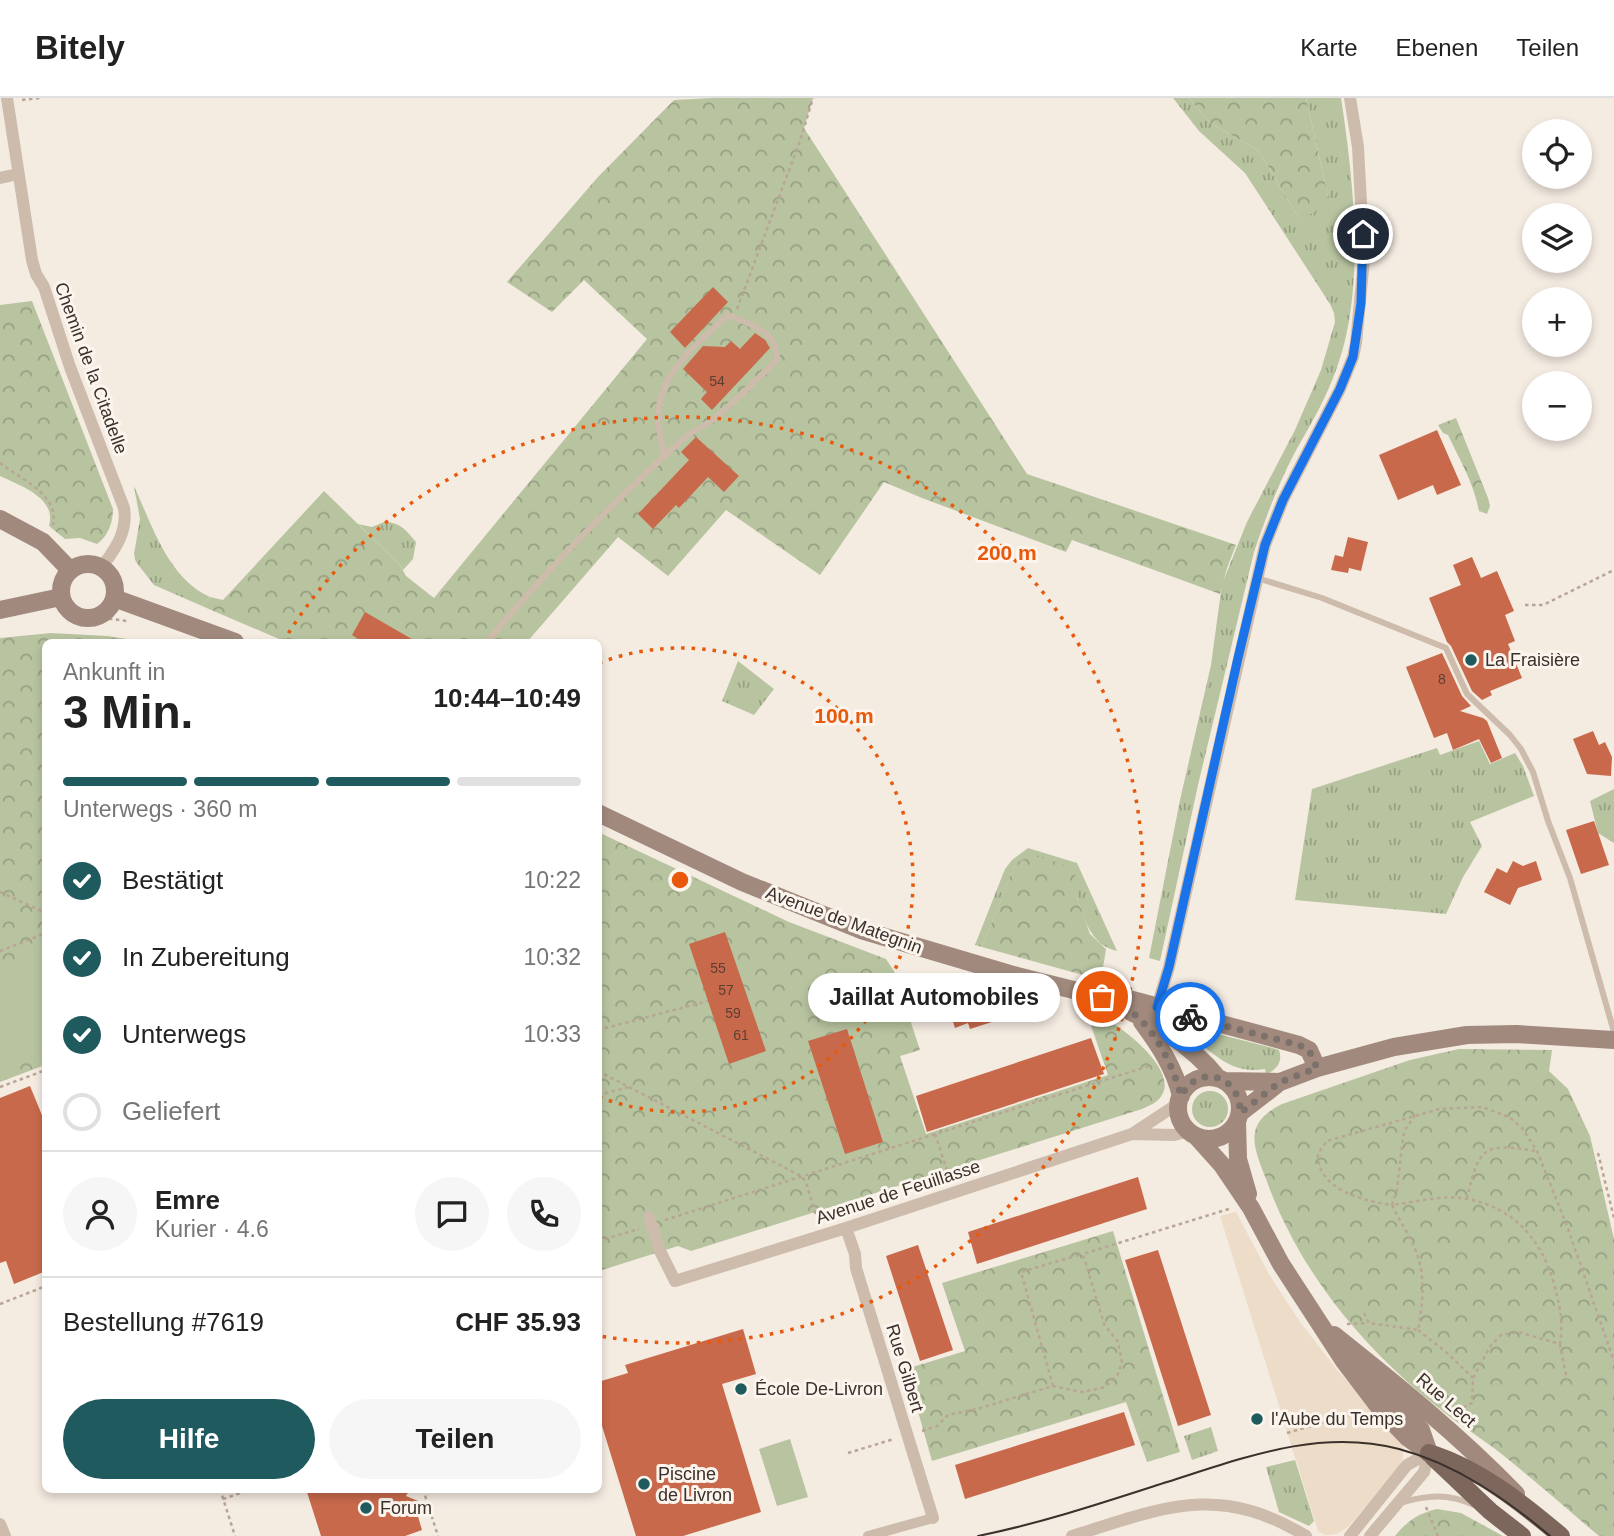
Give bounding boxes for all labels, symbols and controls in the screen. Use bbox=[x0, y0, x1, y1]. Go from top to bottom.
text: Bitely bbox=[35, 29, 125, 66]
text: Karte bbox=[1300, 34, 1358, 61]
text: Ebenen bbox=[1396, 34, 1478, 61]
text: Teilen bbox=[1516, 34, 1579, 61]
map controls bbox=[1522, 119, 1592, 441]
button: locate bbox=[1522, 119, 1592, 189]
button: layers bbox=[1522, 203, 1592, 273]
pin bbox=[1333, 204, 1393, 264]
icon: home bbox=[1344, 215, 1382, 253]
street label: Chemin de la Citadelle bbox=[51, 279, 131, 457]
button: + bbox=[1522, 287, 1592, 357]
button: − bbox=[1522, 371, 1592, 441]
house number: 54 bbox=[709, 373, 725, 389]
text: 200 m bbox=[977, 541, 1037, 564]
place label: La Fraisière bbox=[1485, 650, 1580, 670]
marker: La Fraisière bbox=[1463, 652, 1479, 668]
text: Ankunft in bbox=[63, 659, 165, 685]
house number: 8 bbox=[1438, 671, 1446, 687]
text: 10:44–10:49 bbox=[434, 683, 581, 713]
text: 3 Min. bbox=[63, 686, 193, 738]
text: 100 m bbox=[814, 704, 874, 727]
text: Unterwegs · 360 m bbox=[63, 796, 257, 822]
icon: check bbox=[63, 862, 101, 900]
text: Bestätigt bbox=[122, 865, 223, 895]
text: 10:22 bbox=[523, 867, 581, 893]
centre of rings bbox=[668, 868, 692, 892]
street label: Avenue de Mategnin bbox=[763, 882, 925, 958]
icon: check bbox=[63, 939, 101, 977]
text: In Zubereitung bbox=[122, 942, 290, 972]
text: 10:32 bbox=[523, 944, 581, 970]
house number: 55 bbox=[710, 960, 726, 976]
pin bbox=[1072, 967, 1132, 1027]
callout: Jaillat Automobiles bbox=[808, 972, 1060, 1021]
icon: bag bbox=[1083, 978, 1121, 1016]
house number: 57 bbox=[718, 982, 734, 998]
courier bbox=[1155, 982, 1225, 1052]
text: Jaillat Automobiles bbox=[829, 984, 1039, 1010]
icon: bike bbox=[1171, 998, 1209, 1036]
house number: 59 bbox=[725, 1005, 741, 1021]
icon: check bbox=[63, 1016, 101, 1054]
text: Unterwegs bbox=[122, 1019, 246, 1049]
text: 10:33 bbox=[523, 1021, 581, 1047]
house number: 61 bbox=[733, 1027, 749, 1043]
text: Geliefert bbox=[122, 1096, 220, 1126]
street label: Avenue de Feuillasse bbox=[813, 1156, 983, 1228]
button: person bbox=[63, 1177, 137, 1251]
button: chat bbox=[415, 1177, 489, 1251]
button: phone bbox=[507, 1177, 581, 1251]
text: Emre bbox=[155, 1185, 220, 1215]
text: Kurier · 4.6 bbox=[155, 1216, 269, 1242]
text: Bestellung #7619 bbox=[63, 1307, 264, 1337]
text: CHF 35.93 bbox=[455, 1307, 581, 1337]
street label: Rue Gilbert bbox=[882, 1322, 928, 1414]
street label: Rue Lect bbox=[1412, 1369, 1480, 1431]
place label: École De-Livron bbox=[755, 1379, 883, 1399]
marker: École De-Livron bbox=[733, 1381, 749, 1397]
button: Hilfe bbox=[63, 1399, 315, 1479]
button: Teilen bbox=[329, 1399, 581, 1479]
place label: l'Aube du Temps bbox=[1271, 1409, 1403, 1429]
marker: l'Aube du Temps bbox=[1249, 1411, 1265, 1427]
place label: Piscine de Livron bbox=[658, 1464, 732, 1505]
marker: Piscine de Livron bbox=[636, 1476, 652, 1492]
place label: Forum bbox=[380, 1498, 432, 1518]
marker: Forum bbox=[358, 1500, 374, 1516]

